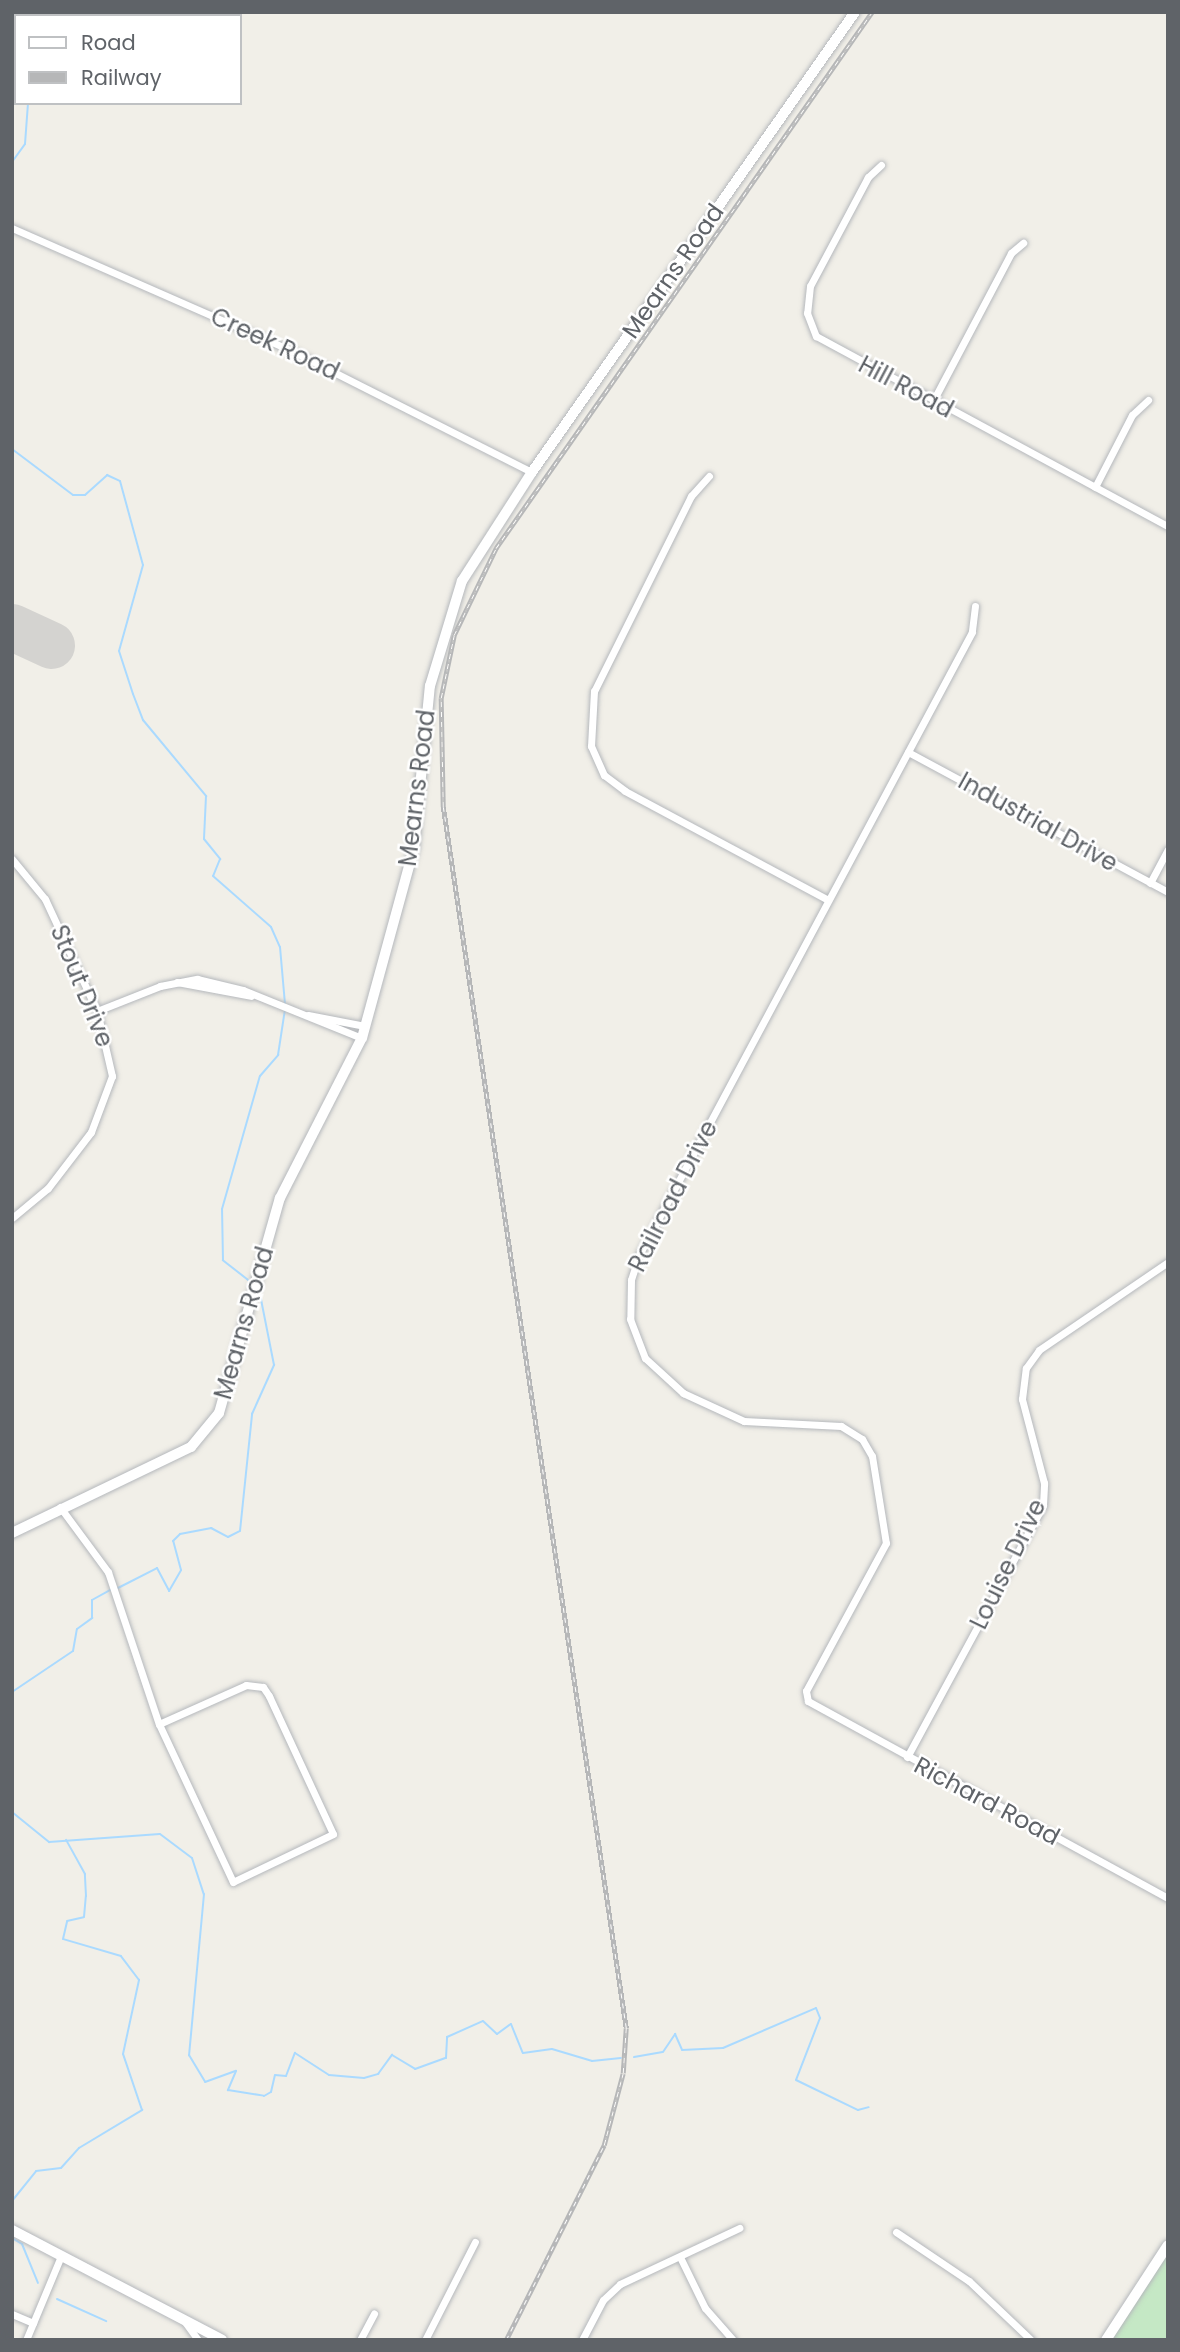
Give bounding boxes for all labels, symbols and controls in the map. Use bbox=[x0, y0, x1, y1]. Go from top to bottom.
legend bbox=[14, 14, 242, 105]
text: Road bbox=[81, 28, 136, 57]
text: Railway bbox=[81, 63, 162, 92]
street label: Mearns Road bbox=[616, 198, 730, 344]
street label: Creek Road bbox=[206, 302, 344, 386]
street label: Hill Road bbox=[854, 350, 958, 424]
street label: Mearns Road bbox=[393, 708, 441, 868]
street label: Industrial Drive bbox=[953, 766, 1123, 878]
street label: Stout Drive bbox=[45, 921, 119, 1051]
street label: Railroad Drive bbox=[622, 1116, 724, 1276]
street label: Mearns Road bbox=[208, 1243, 280, 1403]
street label: Louise Drive bbox=[964, 1494, 1052, 1634]
street label: Richard Road bbox=[909, 1751, 1065, 1851]

